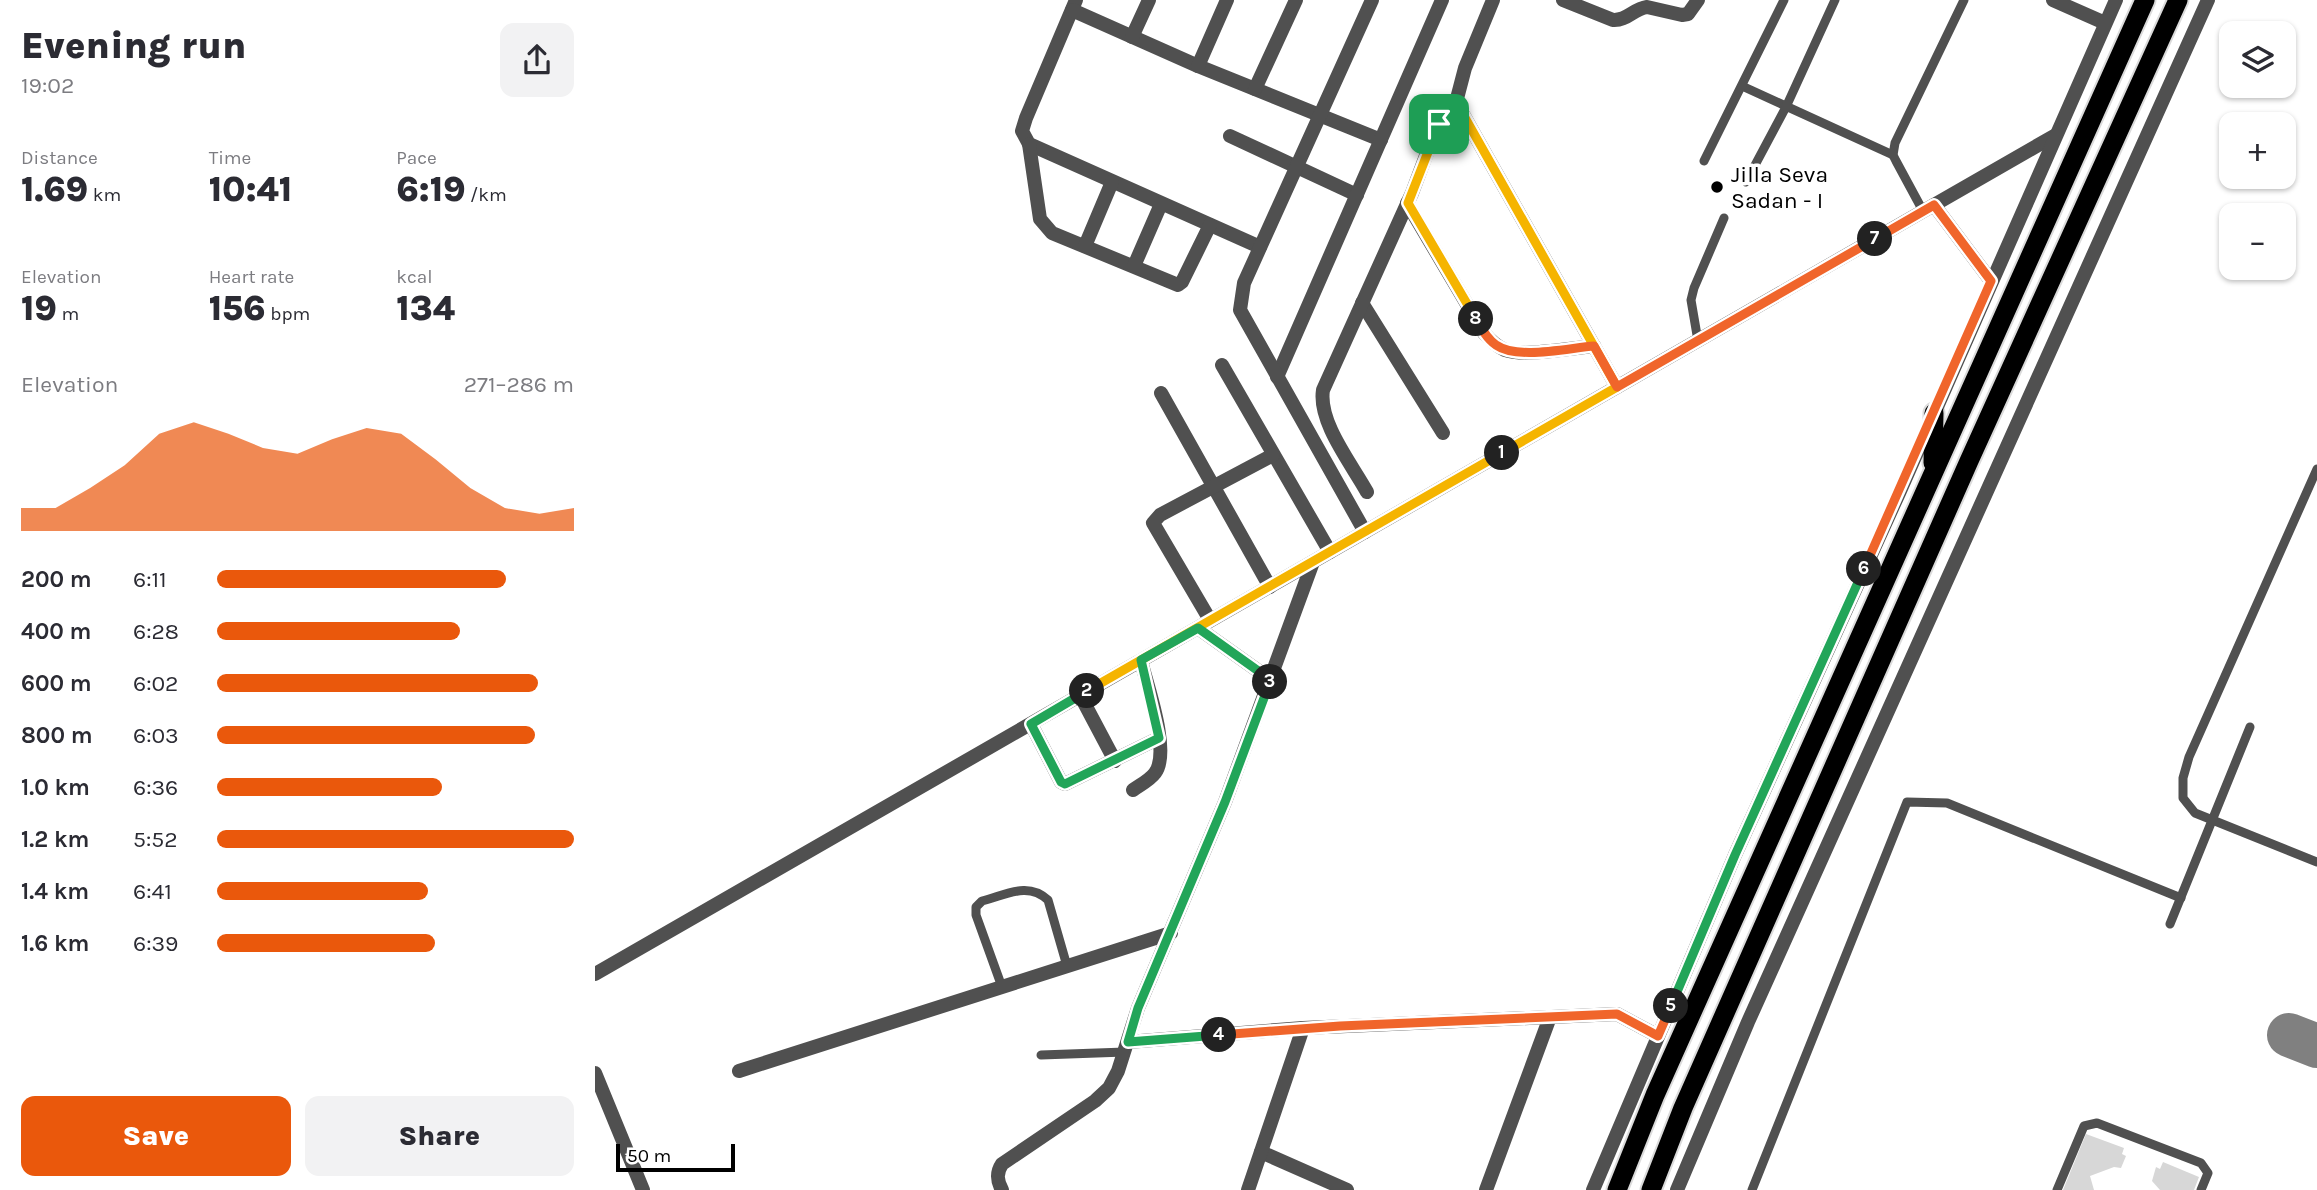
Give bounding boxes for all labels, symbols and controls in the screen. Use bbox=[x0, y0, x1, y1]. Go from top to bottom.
map controls bbox=[2219, 21, 2296, 280]
button: layers bbox=[2219, 21, 2296, 98]
text: Evening run bbox=[21, 23, 246, 68]
button: share bbox=[500, 23, 574, 97]
text: 19:02 bbox=[21, 72, 74, 99]
pin bbox=[1409, 94, 1469, 154]
icon: arrive bbox=[1420, 105, 1458, 143]
button: + bbox=[2219, 112, 2296, 189]
text: Distance bbox=[21, 147, 98, 169]
text: Time bbox=[209, 147, 251, 169]
text: Pace bbox=[396, 147, 437, 169]
place label: Jilla Seva Sadan - I bbox=[1731, 161, 1828, 214]
text: 1.69 bbox=[21, 169, 88, 210]
text: 10:41 bbox=[209, 169, 292, 210]
text: 6:19 bbox=[396, 169, 466, 210]
marker: Jilla Seva Sadan - I bbox=[1709, 179, 1725, 195]
text: km bbox=[88, 184, 121, 206]
text: /km bbox=[466, 184, 507, 206]
button: − bbox=[2219, 203, 2296, 280]
pin: 7 bbox=[1857, 222, 1893, 256]
text: 7 bbox=[1870, 227, 1879, 249]
text: Elevation bbox=[21, 266, 101, 288]
text: Heart rate bbox=[209, 266, 294, 288]
text: kcal bbox=[396, 266, 433, 288]
text: 19 bbox=[21, 288, 57, 329]
text: 156 bbox=[209, 288, 266, 329]
text: 134 bbox=[396, 288, 455, 329]
pin: 8 bbox=[1459, 302, 1493, 336]
text: m bbox=[57, 303, 79, 325]
text: bpm bbox=[266, 303, 310, 325]
text: 8 bbox=[1469, 307, 1482, 329]
text: Elevation bbox=[21, 371, 118, 398]
text: 271–286 m bbox=[464, 371, 574, 398]
pin: 1 bbox=[1485, 435, 1520, 470]
text: 1 bbox=[1498, 441, 1505, 463]
pin: 6 bbox=[1847, 552, 1881, 586]
text: 6 bbox=[1858, 557, 1869, 579]
text: 200 m bbox=[21, 566, 92, 593]
text: 6:11 bbox=[133, 566, 167, 593]
text: 400 m bbox=[21, 618, 91, 645]
text: 6:28 bbox=[133, 618, 179, 645]
pin: 3 bbox=[1253, 664, 1287, 700]
text: 600 m bbox=[21, 670, 92, 697]
text: 6:02 bbox=[133, 670, 178, 697]
text: 3 bbox=[1264, 670, 1275, 692]
pin: 2 bbox=[1070, 674, 1105, 708]
text: 2 bbox=[1081, 679, 1092, 701]
text: 800 m bbox=[21, 722, 93, 749]
text: 6:03 bbox=[133, 722, 179, 749]
text: 1.0 km bbox=[21, 774, 90, 801]
text: 6:36 bbox=[133, 774, 178, 801]
text: 1.2 km bbox=[21, 826, 89, 853]
text: 5:52 bbox=[133, 826, 178, 853]
text: 1.4 km bbox=[21, 878, 89, 905]
text: 6:41 bbox=[133, 878, 172, 905]
text: 1.6 km bbox=[21, 930, 89, 957]
text: 6:39 bbox=[133, 930, 178, 957]
pin: 5 bbox=[1653, 988, 1689, 1024]
text: 5 bbox=[1665, 994, 1676, 1016]
pin: 4 bbox=[1201, 1018, 1237, 1052]
text: 4 bbox=[1213, 1023, 1224, 1045]
button: Save bbox=[21, 1096, 291, 1176]
button: Share bbox=[305, 1096, 574, 1176]
scale bar bbox=[616, 1141, 735, 1173]
text: 50 m bbox=[627, 1145, 671, 1167]

